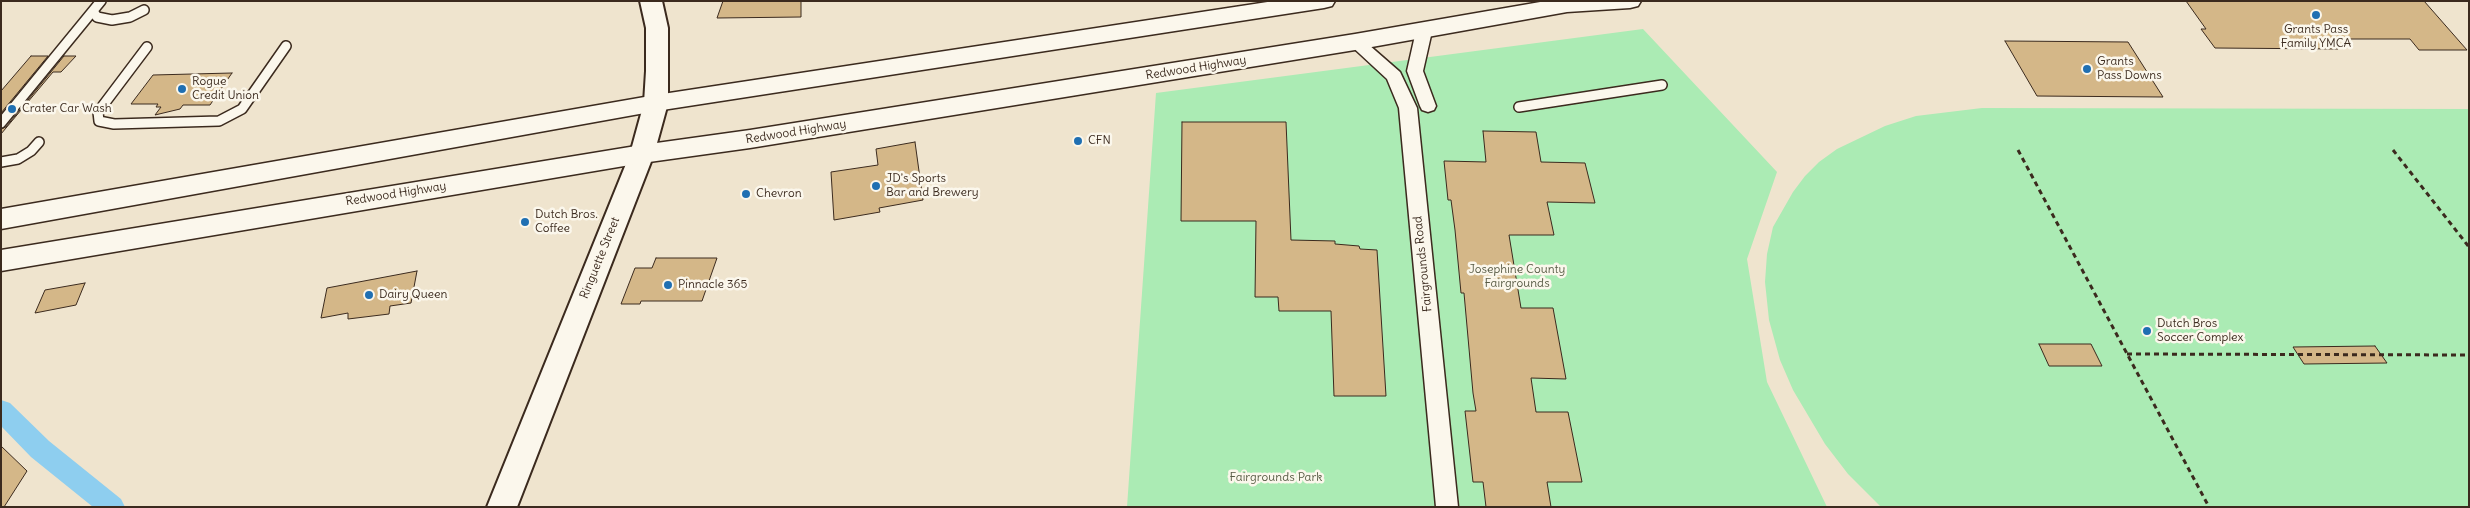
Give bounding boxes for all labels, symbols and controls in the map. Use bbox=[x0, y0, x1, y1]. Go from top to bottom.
marker: Grants Pass Family YMCA bbox=[2310, 9, 2322, 21]
place label: Grants Pass Family YMCA bbox=[2281, 23, 2351, 51]
street label: Redwood Highway bbox=[1145, 53, 1247, 83]
place label: Grants Pass Downs bbox=[2097, 55, 2162, 83]
marker: Grants Pass Downs bbox=[2081, 63, 2093, 75]
place label: Rogue Credit Union bbox=[192, 75, 259, 103]
marker: Rogue Credit Union bbox=[176, 83, 188, 95]
place label: Crater Car Wash bbox=[22, 102, 112, 116]
marker: Crater Car Wash bbox=[6, 103, 18, 115]
street label: Redwood Highway bbox=[745, 117, 847, 147]
place label: CFN bbox=[1088, 134, 1111, 148]
marker: CFN bbox=[1072, 135, 1084, 147]
place label: JD's Sports Bar and Brewery bbox=[886, 172, 979, 200]
street label: Redwood Highway bbox=[345, 179, 447, 209]
marker: JD's Sports Bar and Brewery bbox=[870, 180, 882, 192]
place label: Chevron bbox=[756, 187, 802, 201]
marker: Chevron bbox=[740, 188, 752, 200]
place label: Dutch Bros. Coffee bbox=[535, 208, 598, 236]
street label: Ringuette Street bbox=[577, 215, 623, 301]
street label: Fairgrounds Road bbox=[1411, 215, 1435, 313]
marker: Dutch Bros. Coffee bbox=[519, 216, 531, 228]
park label: Josephine County Fairgrounds bbox=[1469, 263, 1565, 291]
place label: Pinnacle 365 bbox=[678, 278, 747, 292]
marker: Pinnacle 365 bbox=[662, 279, 674, 291]
place label: Dairy Queen bbox=[379, 288, 447, 302]
marker: Dairy Queen bbox=[363, 289, 375, 301]
place label: Dutch Bros Soccer Complex bbox=[2157, 317, 2243, 345]
marker: Dutch Bros Soccer Complex bbox=[2141, 325, 2153, 337]
park label: Fairgrounds Park bbox=[1230, 471, 1322, 485]

